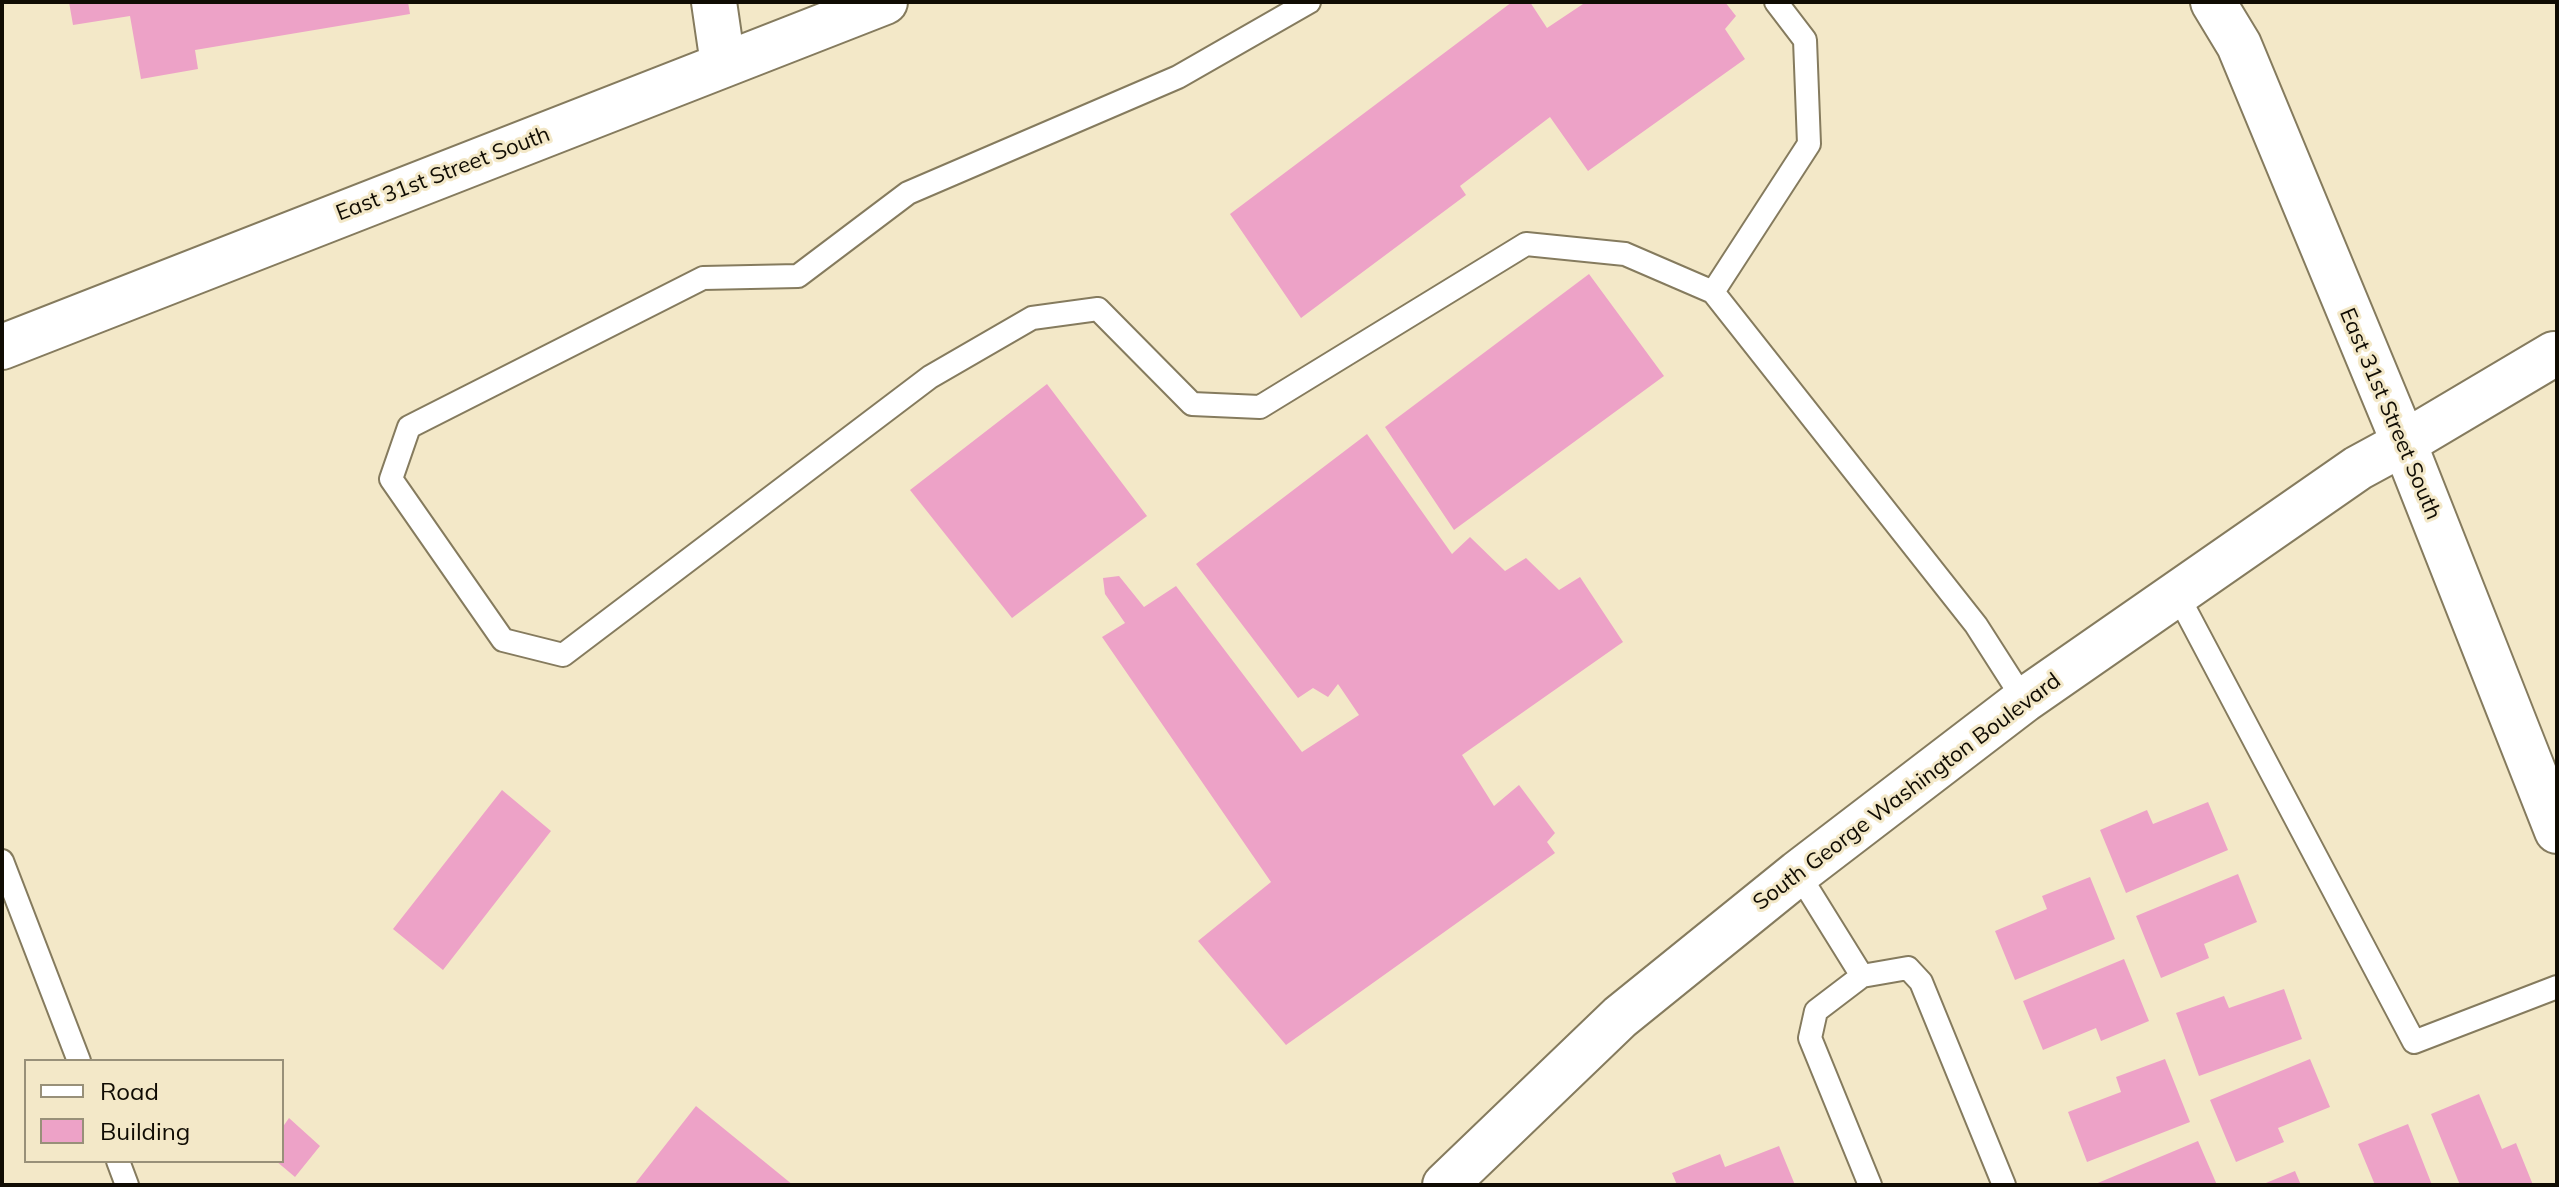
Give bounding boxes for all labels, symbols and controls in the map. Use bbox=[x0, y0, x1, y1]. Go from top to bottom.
street label: East 31st Street South bbox=[332, 121, 554, 227]
street label: East 31st Street South bbox=[2334, 304, 2446, 524]
street label: South George Washington Boulevard bbox=[1748, 668, 2066, 916]
legend bbox=[24, 1059, 284, 1163]
text: Road bbox=[100, 1076, 159, 1106]
text: Building bbox=[100, 1116, 190, 1146]

